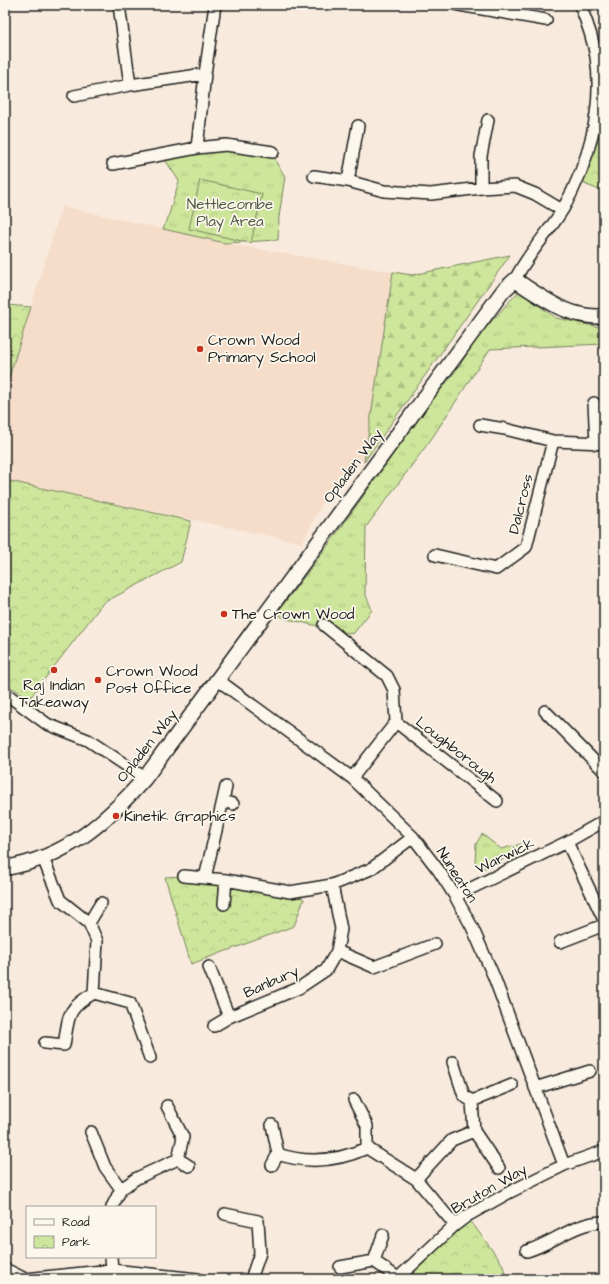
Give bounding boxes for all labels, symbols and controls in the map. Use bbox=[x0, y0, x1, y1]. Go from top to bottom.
park label: Nettlecombe Play Area bbox=[187, 194, 273, 233]
place label: Crown Wood Primary School bbox=[208, 330, 316, 369]
marker: Crown Wood Primary School bbox=[195, 344, 205, 354]
street label: Opladen Way bbox=[318, 425, 389, 508]
street label: Dalcross bbox=[503, 471, 539, 536]
place label: The Crown Wood bbox=[232, 604, 355, 625]
marker: The Crown Wood bbox=[219, 609, 229, 619]
place label: Crown Wood Post Office bbox=[106, 661, 198, 699]
marker: Raj Indian Takeaway bbox=[49, 665, 59, 675]
place label: Raj Indian Takeaway bbox=[19, 675, 89, 714]
marker: Crown Wood Post Office bbox=[93, 675, 103, 685]
street label: Opladen Way bbox=[112, 705, 183, 788]
street label: Loughborough bbox=[410, 712, 502, 790]
place label: Kinetik Graphics bbox=[124, 806, 236, 827]
marker: Kinetik Graphics bbox=[111, 811, 121, 821]
street label: Warwick bbox=[472, 833, 538, 879]
street label: Nuneaton bbox=[431, 843, 483, 907]
street label: Banbury bbox=[240, 961, 302, 1004]
street label: Bruton Way bbox=[447, 1159, 531, 1220]
legend bbox=[26, 1206, 156, 1258]
text: Road bbox=[62, 1214, 90, 1231]
text: Park bbox=[62, 1234, 90, 1251]

